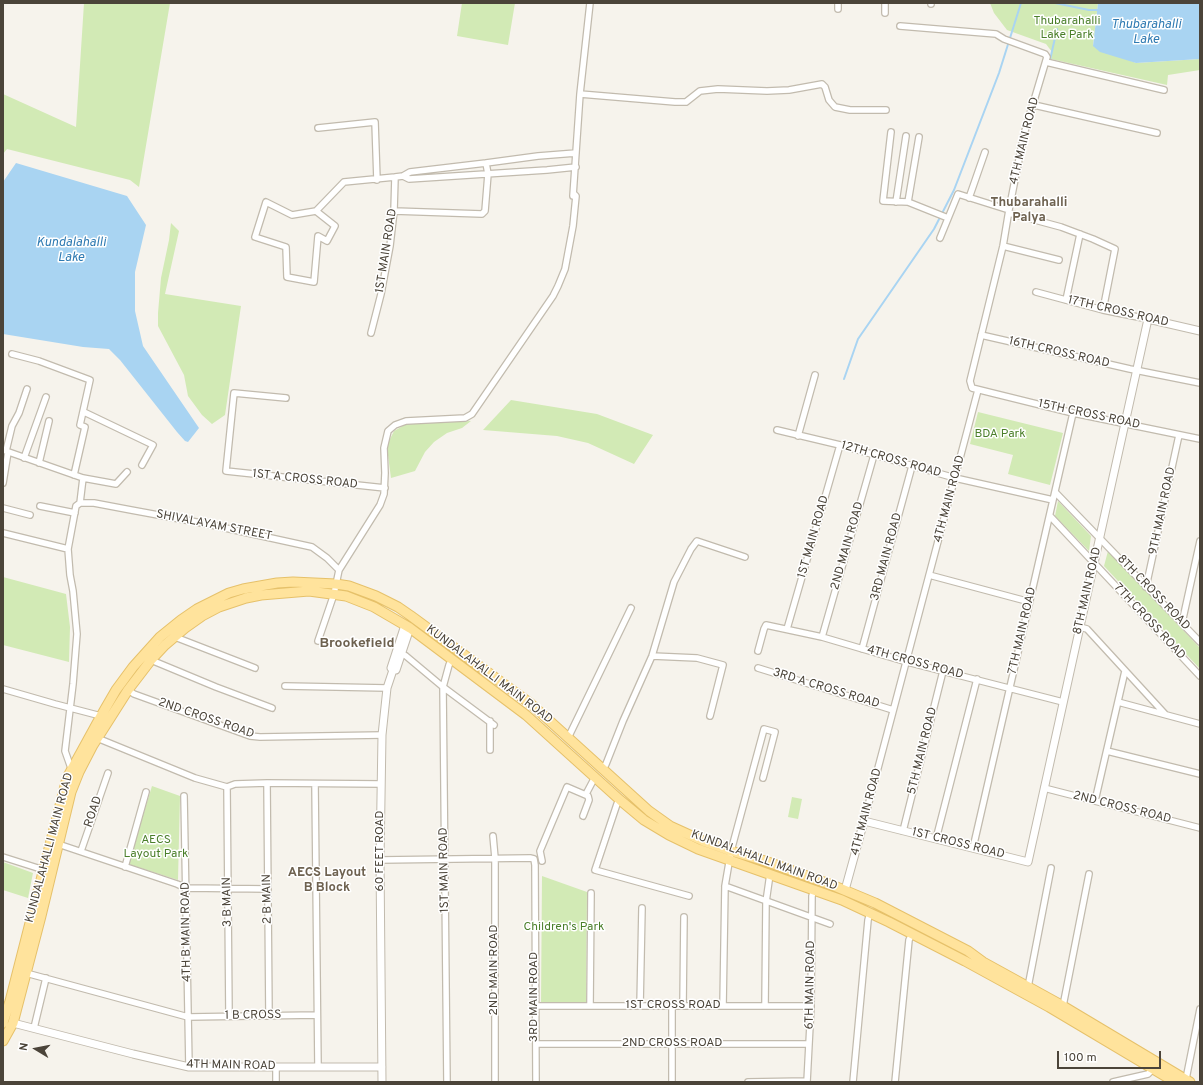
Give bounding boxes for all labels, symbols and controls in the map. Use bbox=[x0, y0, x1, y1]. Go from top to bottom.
park label: Thubarahalli Lake Park bbox=[1033, 15, 1101, 43]
water label: Thubarahalli Lake bbox=[1111, 17, 1181, 48]
street label: 4TH MAIN ROAD bbox=[1007, 96, 1043, 186]
district label: Thubarahalli Palya bbox=[991, 195, 1067, 226]
street label: 1ST MAIN ROAD bbox=[373, 208, 401, 294]
water label: Kundalahalli Lake bbox=[36, 235, 106, 266]
street label: 17TH CROSS ROAD bbox=[1066, 293, 1170, 331]
street label: 16TH CROSS ROAD bbox=[1007, 334, 1111, 372]
street label: 15TH CROSS ROAD bbox=[1037, 397, 1141, 433]
park label: BDA Park bbox=[974, 428, 1026, 442]
street label: 12TH CROSS ROAD bbox=[839, 439, 943, 481]
street label: 4TH MAIN ROAD bbox=[931, 454, 969, 544]
street label: 9TH MAIN ROAD bbox=[1147, 466, 1179, 556]
street label: 1ST A CROSS ROAD bbox=[251, 467, 359, 493]
street label: 1ST MAIN ROAD bbox=[795, 494, 833, 580]
street label: 2ND MAIN ROAD bbox=[829, 500, 867, 592]
street label: SHIVALAYAM STREET bbox=[155, 508, 273, 544]
street label: 3RD MAIN ROAD bbox=[868, 511, 906, 603]
street label: 8TH MAIN ROAD bbox=[1071, 546, 1105, 636]
street label: 8TH CROSS ROAD bbox=[1113, 552, 1193, 634]
street label: 7TH CROSS ROAD bbox=[1110, 581, 1188, 663]
street label: 7TH MAIN ROAD bbox=[1006, 586, 1040, 676]
street label: KUNDALAHALLI MAIN ROAD bbox=[423, 623, 555, 727]
district label: Brookefield bbox=[319, 636, 395, 652]
street label: 4TH CROSS ROAD bbox=[865, 643, 965, 683]
street label: 3RD A CROSS ROAD bbox=[771, 666, 881, 712]
street label: 2ND CROSS ROAD bbox=[156, 696, 256, 742]
street label: 5TH MAIN ROAD bbox=[905, 706, 941, 796]
street label: 4TH MAIN ROAD bbox=[848, 767, 886, 857]
street label: KUNDALAHALLI MAIN ROAD bbox=[23, 771, 77, 925]
street label: 2ND CROSS ROAD bbox=[1071, 789, 1173, 827]
street label: ROAD bbox=[82, 794, 106, 830]
street label: 60 FEET ROAD bbox=[374, 811, 388, 891]
street label: 1ST CROSS ROAD bbox=[910, 826, 1006, 862]
street label: 1ST MAIN ROAD bbox=[437, 827, 453, 913]
street label: KUNDALAHALLI MAIN ROAD bbox=[689, 828, 839, 894]
park label: AECS Layout Park bbox=[124, 834, 188, 862]
district label: AECS Layout B Block bbox=[288, 865, 366, 896]
street label: 2 B MAIN bbox=[260, 874, 276, 924]
street label: 3 B MAIN bbox=[220, 877, 236, 927]
street label: 4TH B MAIN ROAD bbox=[179, 882, 195, 982]
park label: Children's Park bbox=[524, 921, 604, 935]
street label: 2ND MAIN ROAD bbox=[488, 924, 502, 1016]
street label: 6TH MAIN ROAD bbox=[803, 940, 819, 1030]
street label: 3RD MAIN ROAD bbox=[528, 952, 542, 1042]
street label: 1ST CROSS ROAD bbox=[625, 999, 721, 1013]
street label: 1 B CROSS bbox=[224, 1008, 282, 1024]
north arrow bbox=[16, 1029, 56, 1069]
street label: 2ND CROSS ROAD bbox=[622, 1037, 722, 1051]
text: N bbox=[17, 1042, 32, 1052]
scale bar bbox=[1059, 1043, 1163, 1069]
text: 100 m bbox=[1064, 1050, 1097, 1066]
street label: 4TH MAIN ROAD bbox=[186, 1058, 276, 1074]

